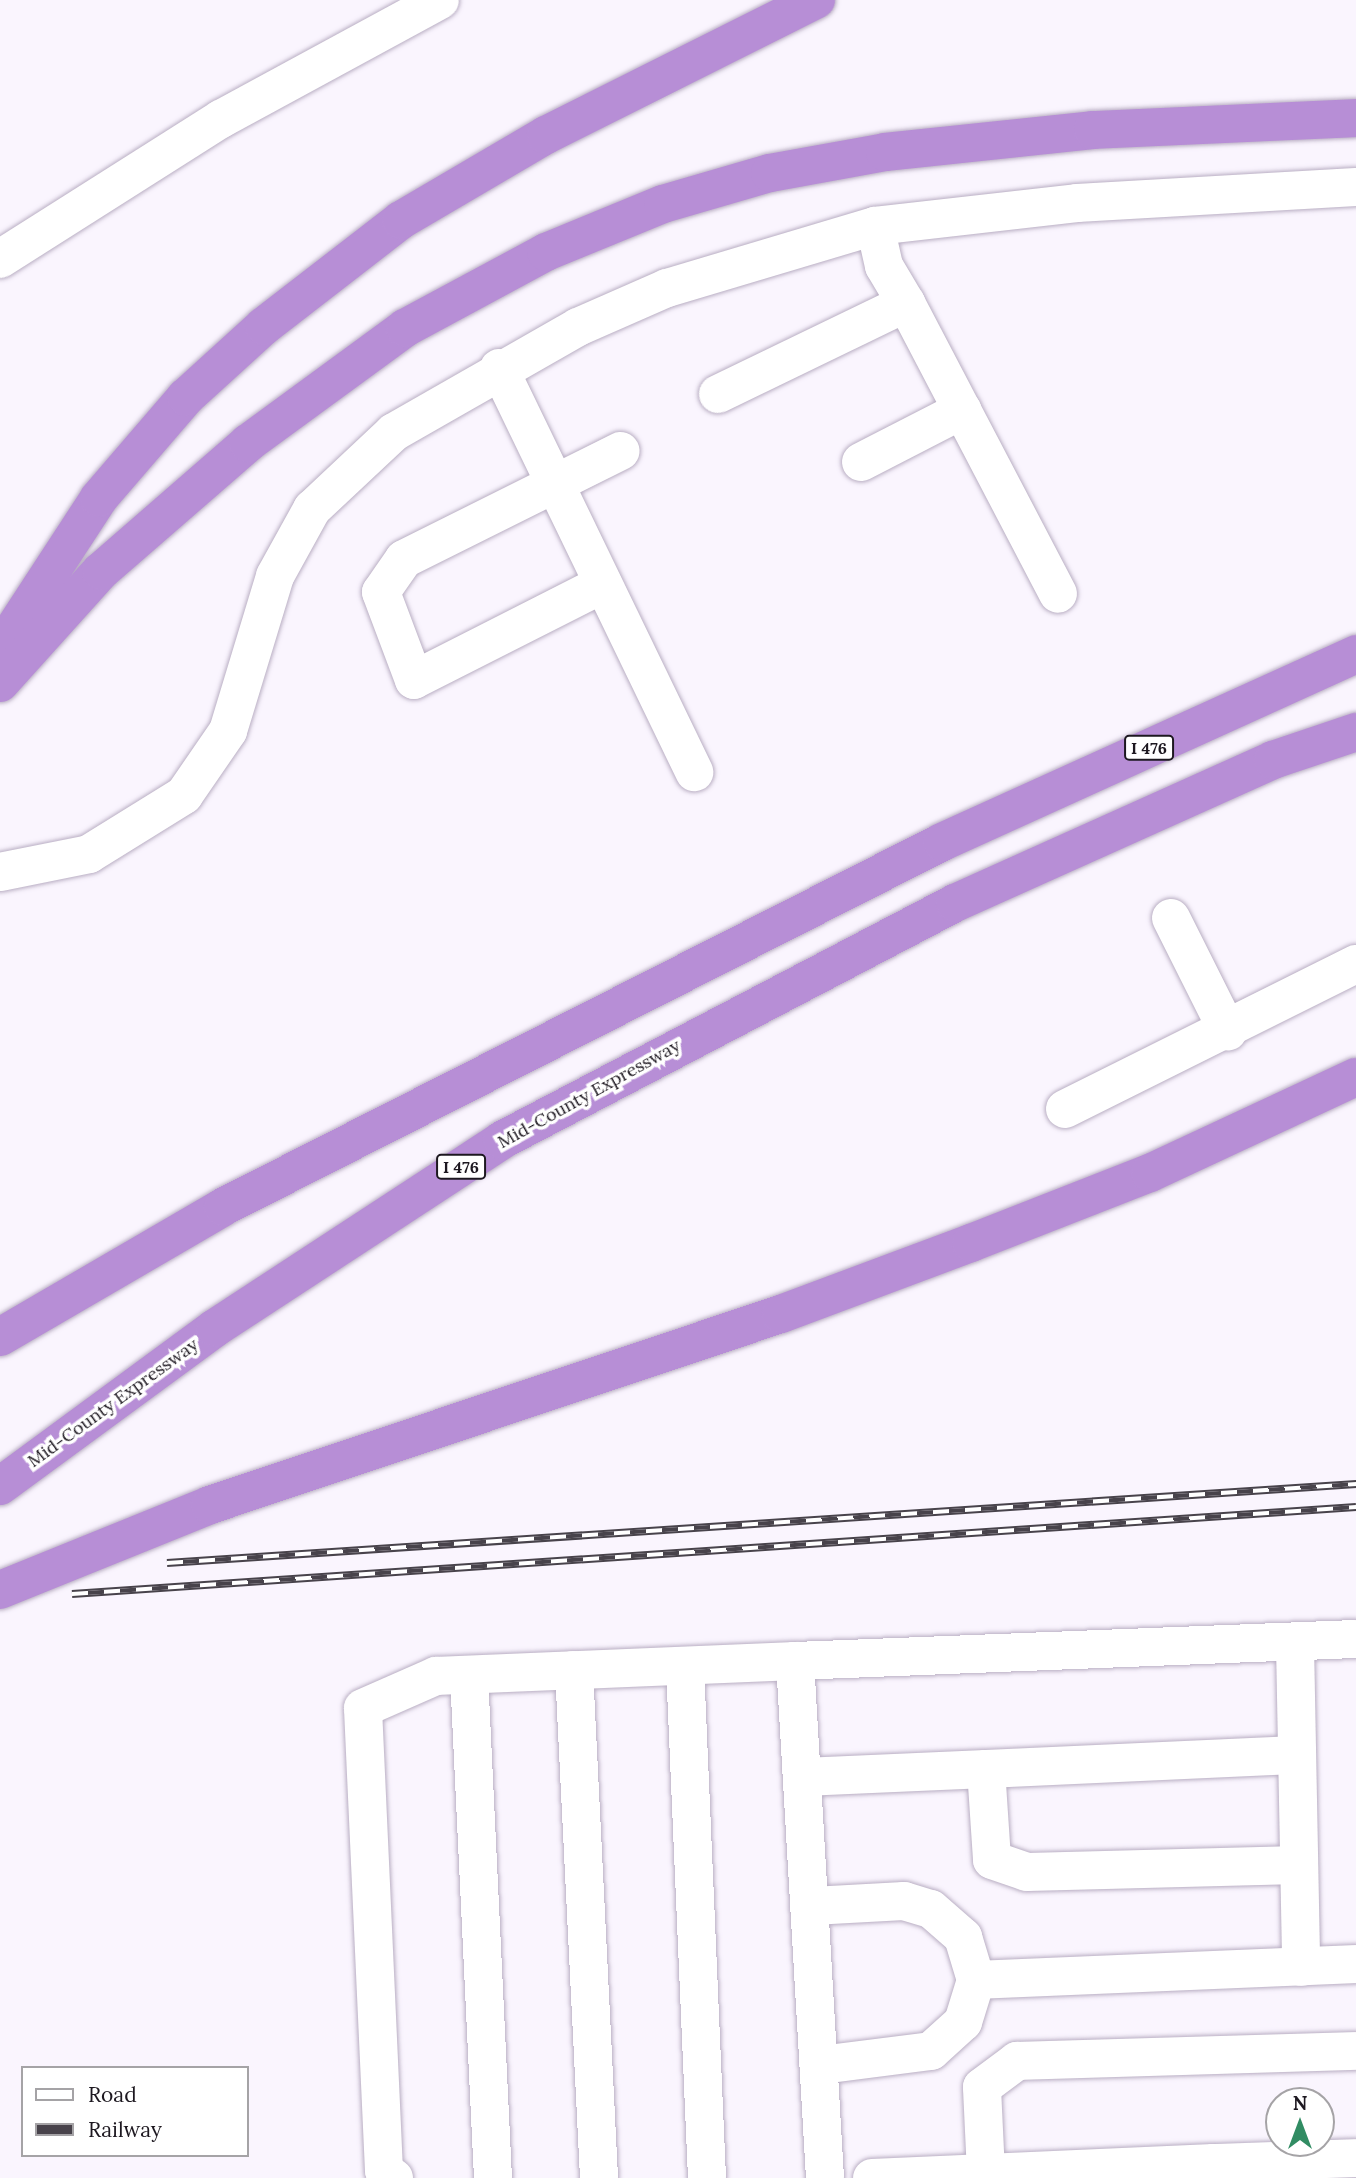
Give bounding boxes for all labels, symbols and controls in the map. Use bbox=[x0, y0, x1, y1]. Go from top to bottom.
road number: I 476 bbox=[1123, 736, 1175, 761]
street label: Mid-County Expressway bbox=[494, 1035, 684, 1153]
road number: I 476 bbox=[435, 1154, 487, 1180]
street label: Mid-County Expressway bbox=[24, 1334, 202, 1472]
legend bbox=[21, 2066, 248, 2157]
text: Road bbox=[88, 2081, 137, 2108]
north arrow bbox=[1265, 2087, 1335, 2157]
text: N bbox=[1293, 2091, 1307, 2115]
text: Railway bbox=[88, 2116, 162, 2143]

